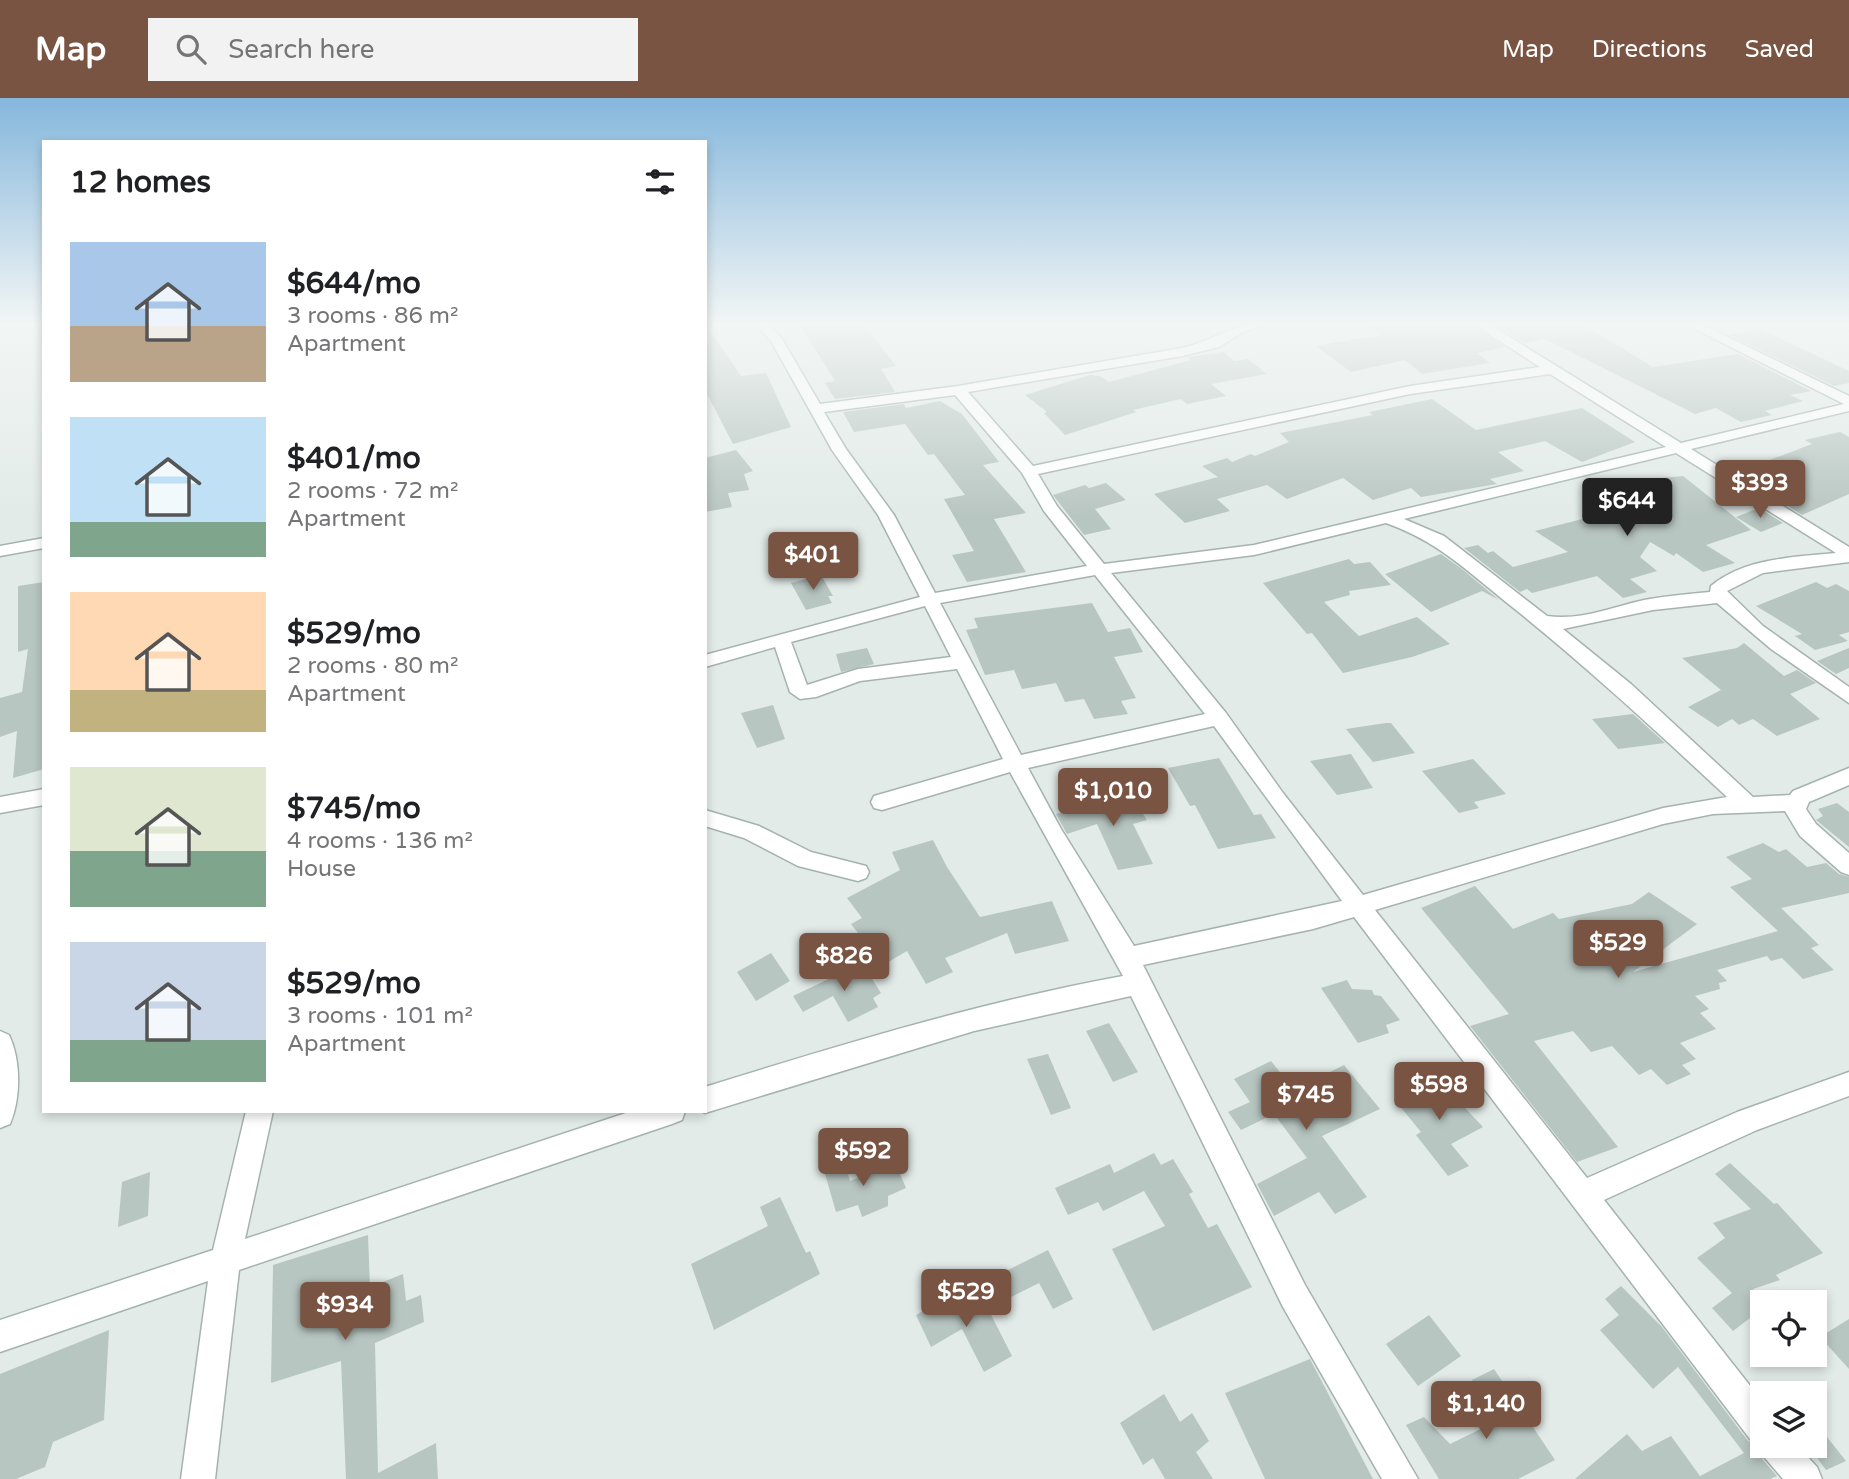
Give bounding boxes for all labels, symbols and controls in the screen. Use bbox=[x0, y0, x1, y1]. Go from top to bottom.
search box bbox=[148, 18, 638, 81]
text: Map bbox=[35, 30, 106, 69]
icon: search bbox=[172, 30, 210, 68]
text: Search here bbox=[228, 34, 374, 65]
text: Map bbox=[1502, 35, 1554, 64]
text: Directions bbox=[1592, 35, 1707, 64]
text: Saved bbox=[1745, 35, 1814, 64]
icon: filters bbox=[641, 163, 679, 201]
text: 12 homes bbox=[70, 164, 211, 201]
text: $644/mo bbox=[287, 265, 421, 302]
icon: home bbox=[126, 270, 210, 354]
text: 3 rooms · 86 m² bbox=[287, 302, 458, 330]
text: Apartment bbox=[287, 330, 406, 358]
text: $401/mo bbox=[287, 440, 421, 477]
icon: home bbox=[126, 445, 210, 529]
pin: $393 bbox=[1719, 460, 1801, 520]
text: $393 bbox=[1731, 469, 1789, 497]
text: 2 rooms · 72 m² bbox=[287, 477, 458, 505]
pin: $644 bbox=[1586, 478, 1668, 538]
text: $644 bbox=[1598, 487, 1656, 515]
text: Apartment bbox=[287, 505, 406, 533]
pin: $401 bbox=[772, 532, 854, 592]
text: $401 bbox=[784, 541, 842, 569]
text: $529/mo bbox=[287, 615, 421, 652]
icon: home bbox=[126, 620, 210, 704]
text: 2 rooms · 80 m² bbox=[287, 652, 458, 680]
text: Apartment bbox=[287, 680, 406, 708]
pin: $1,010 bbox=[1056, 768, 1170, 828]
text: $1,010 bbox=[1074, 777, 1152, 805]
text: $745/mo bbox=[287, 790, 421, 827]
icon: home bbox=[126, 795, 210, 879]
text: 4 rooms · 136 m² bbox=[287, 827, 473, 855]
text: House bbox=[287, 855, 356, 883]
pin: $529 bbox=[1577, 920, 1659, 980]
text: $529 bbox=[1589, 929, 1647, 957]
pin: $826 bbox=[803, 934, 885, 993]
text: $826 bbox=[815, 942, 873, 970]
text: $529/mo bbox=[287, 965, 421, 1002]
icon: home bbox=[126, 970, 210, 1054]
text: 3 rooms · 101 m² bbox=[287, 1002, 473, 1030]
text: Apartment bbox=[287, 1030, 406, 1058]
pin: $598 bbox=[1398, 1062, 1480, 1122]
text: $598 bbox=[1410, 1071, 1468, 1099]
pin: $745 bbox=[1265, 1072, 1347, 1132]
text: $745 bbox=[1277, 1081, 1335, 1109]
pin: $592 bbox=[822, 1128, 904, 1188]
text: $592 bbox=[834, 1137, 892, 1165]
pin: $529 bbox=[925, 1270, 1007, 1329]
text: $529 bbox=[937, 1278, 995, 1306]
pin: $934 bbox=[304, 1282, 386, 1342]
map controls bbox=[1750, 1290, 1827, 1458]
button: locate bbox=[1750, 1290, 1827, 1367]
text: $934 bbox=[316, 1291, 374, 1319]
button: layers bbox=[1750, 1381, 1827, 1458]
pin: $1,140 bbox=[1429, 1382, 1543, 1441]
text: $1,140 bbox=[1447, 1390, 1525, 1418]

